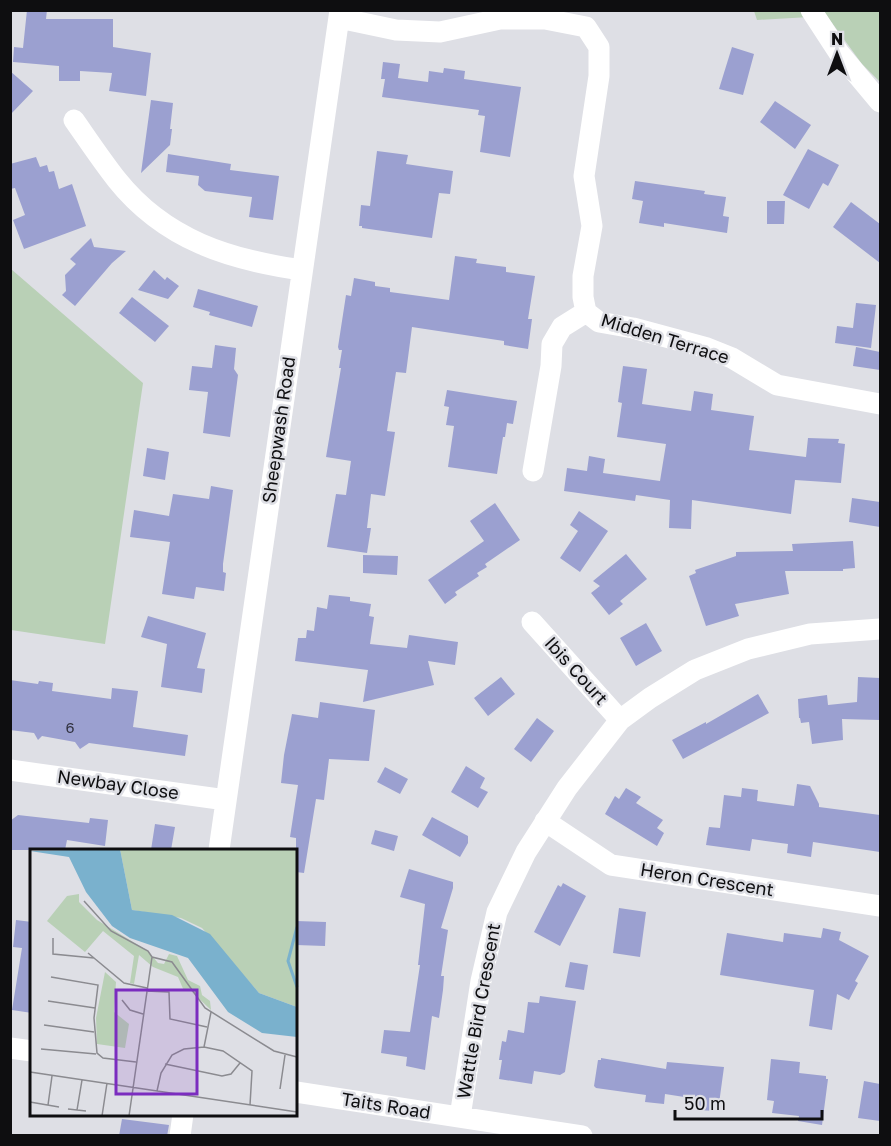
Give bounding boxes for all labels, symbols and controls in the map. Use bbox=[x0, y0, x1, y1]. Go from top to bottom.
north arrow bbox=[807, 24, 867, 84]
text: N bbox=[831, 29, 843, 49]
street label: Midden Terrace bbox=[599, 308, 732, 368]
street label: Sheepwash Road bbox=[257, 355, 299, 505]
street label: Ibis Court bbox=[540, 632, 613, 709]
house number: 6 bbox=[65, 718, 75, 736]
street label: Newbay Close bbox=[56, 765, 180, 803]
inset map bbox=[30, 849, 297, 1116]
street label: Heron Crescent bbox=[639, 858, 775, 900]
street label: Wattle Bird Crescent bbox=[452, 921, 504, 1100]
scale bar bbox=[675, 1083, 822, 1121]
street label: Taits Road bbox=[340, 1087, 432, 1123]
text: 50 m bbox=[684, 1092, 726, 1114]

